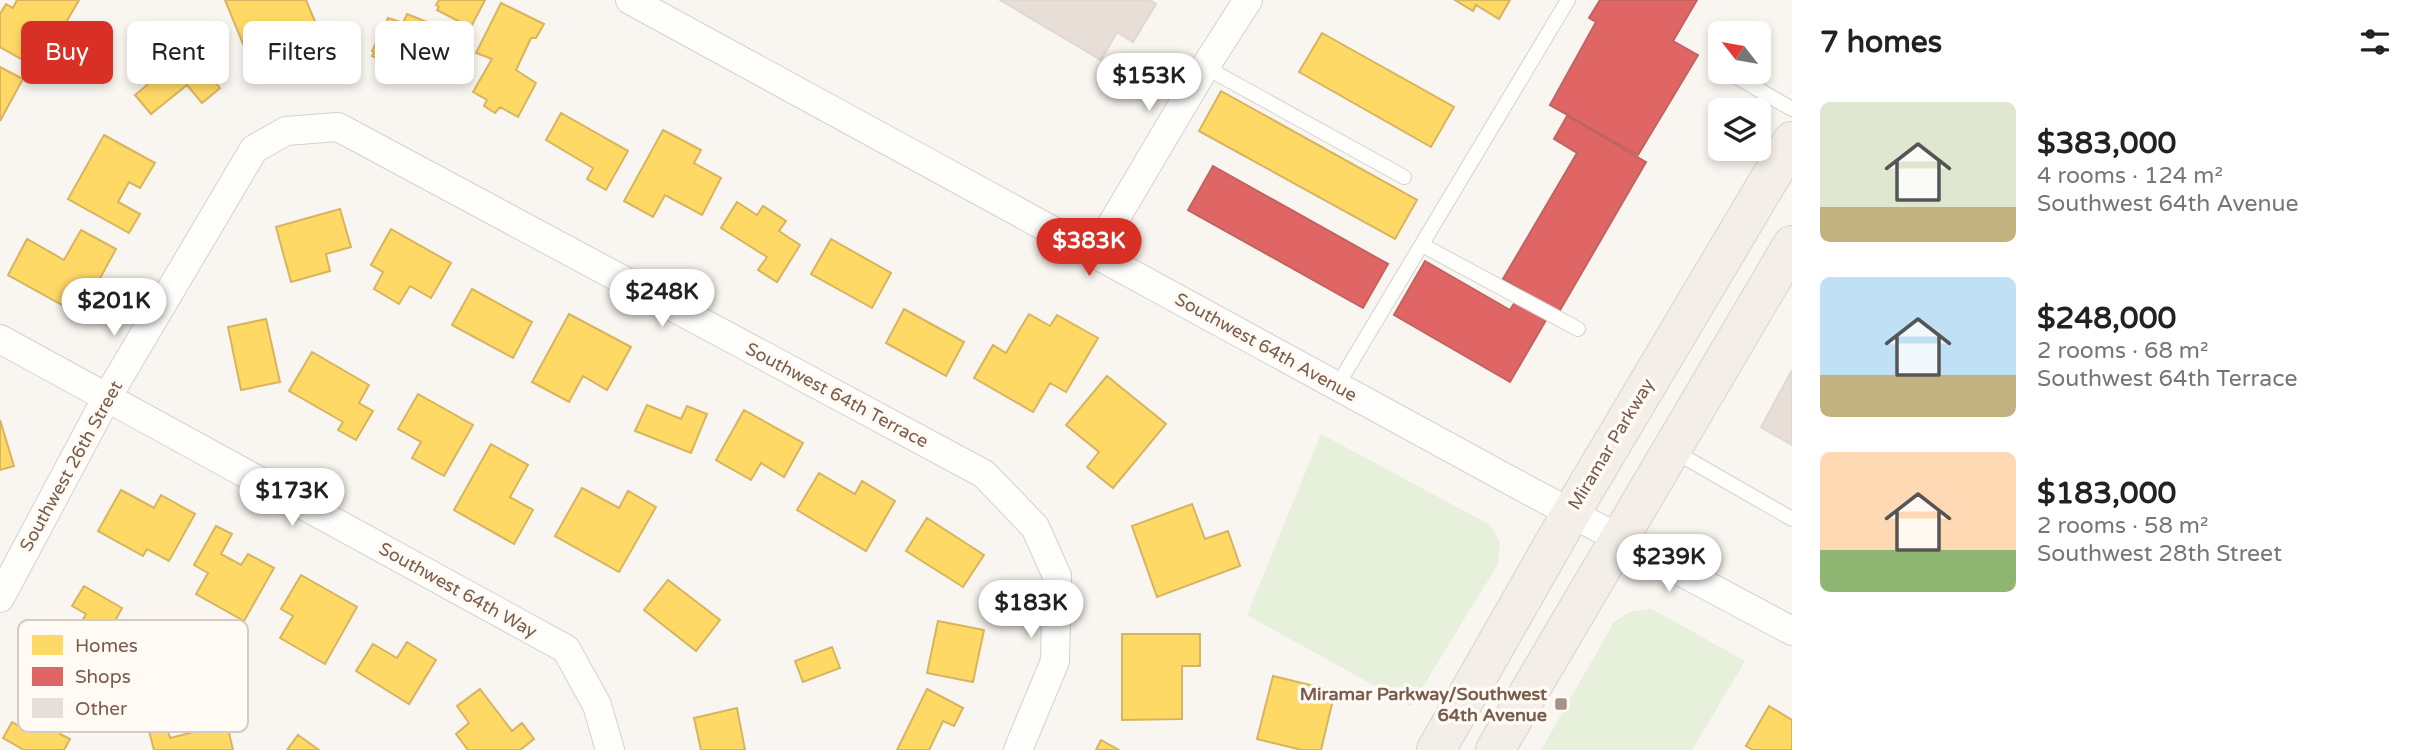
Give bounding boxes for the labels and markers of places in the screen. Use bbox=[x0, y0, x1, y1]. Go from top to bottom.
pin: $153K bbox=[1100, 54, 1198, 113]
pin: $383K bbox=[1040, 218, 1138, 278]
pin: $248K bbox=[613, 270, 711, 329]
pin: $201K bbox=[65, 278, 163, 338]
pin: $173K bbox=[243, 468, 341, 528]
pin: $239K bbox=[1620, 534, 1718, 594]
pin: $183K bbox=[982, 580, 1080, 640]
place label: Miramar Parkway/Southwest 64th Avenue bbox=[1300, 683, 1547, 726]
marker: Miramar Parkway/Southwest 64th Avenue bbox=[1553, 696, 1569, 712]

